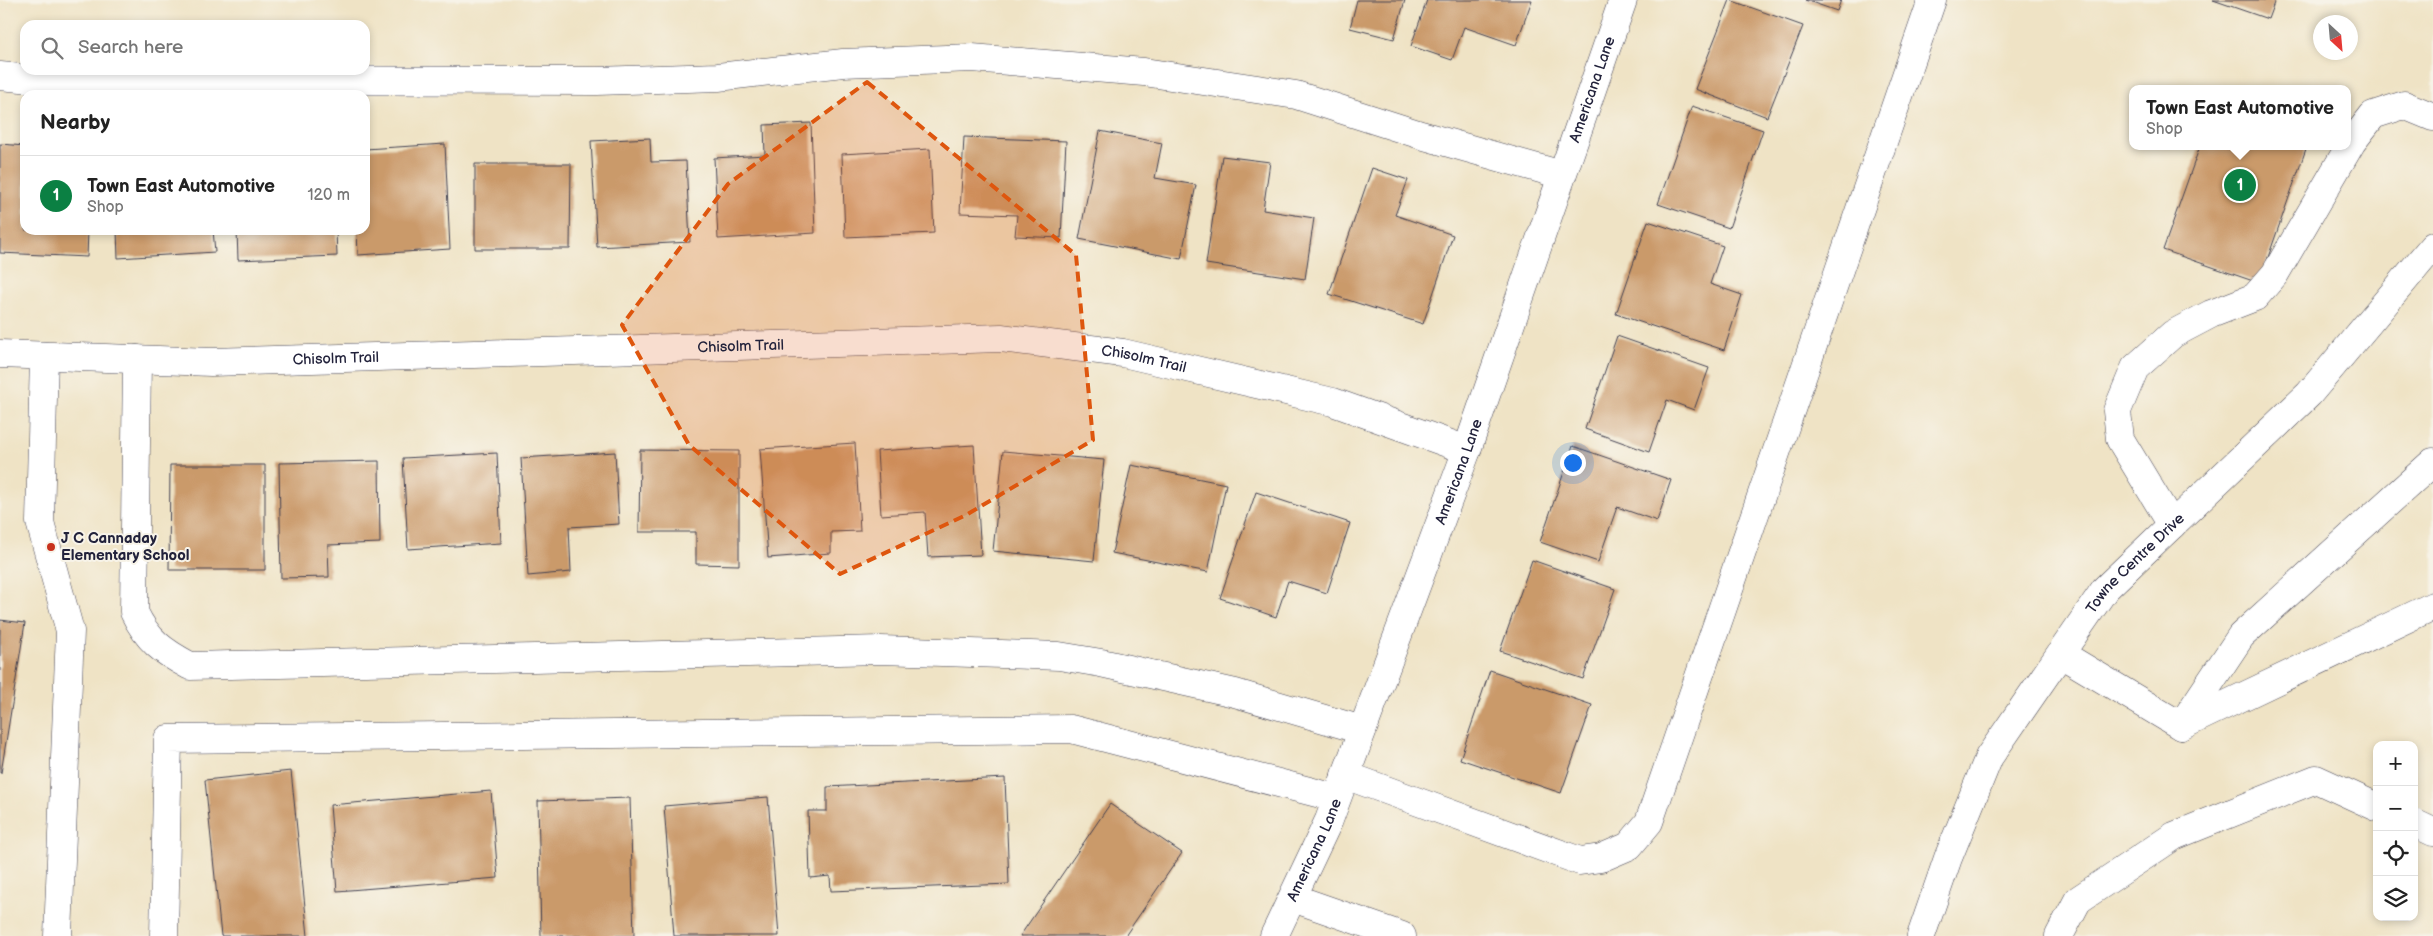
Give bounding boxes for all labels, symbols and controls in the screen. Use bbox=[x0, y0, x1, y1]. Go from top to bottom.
north arrow bbox=[2313, 15, 2358, 60]
search box bbox=[20, 20, 370, 75]
icon: search bbox=[38, 34, 66, 62]
street label: Americana Lane bbox=[1565, 34, 1620, 145]
text: Search here bbox=[78, 36, 183, 59]
popup bbox=[2129, 85, 2351, 150]
text: Town East Automotive bbox=[2146, 97, 2334, 120]
text: Nearby bbox=[40, 110, 110, 135]
text: Shop bbox=[2146, 120, 2183, 139]
pin: 1 bbox=[2224, 166, 2256, 204]
text: Town East Automotive bbox=[87, 175, 275, 198]
text: 1 bbox=[53, 186, 59, 205]
text: 120 m bbox=[307, 186, 350, 205]
text: Shop bbox=[87, 198, 124, 217]
street label: Chisolm Trail bbox=[697, 336, 784, 357]
street label: Chisolm Trail bbox=[1100, 341, 1188, 377]
street label: Chisolm Trail bbox=[292, 348, 379, 370]
street label: Americana Lane bbox=[1431, 417, 1487, 527]
your location bbox=[1560, 450, 1586, 476]
street label: Towne Centre Drive bbox=[2082, 509, 2189, 617]
place label: J C Cannaday Elementary School bbox=[61, 529, 189, 565]
marker: J C Cannaday Elementary School bbox=[45, 541, 57, 553]
map controls bbox=[2373, 741, 2418, 921]
button: + bbox=[2373, 741, 2418, 786]
button: − bbox=[2373, 786, 2418, 831]
street label: Americana Lane bbox=[1283, 796, 1346, 905]
button: locate bbox=[2373, 831, 2418, 876]
button: layers bbox=[2373, 876, 2418, 921]

